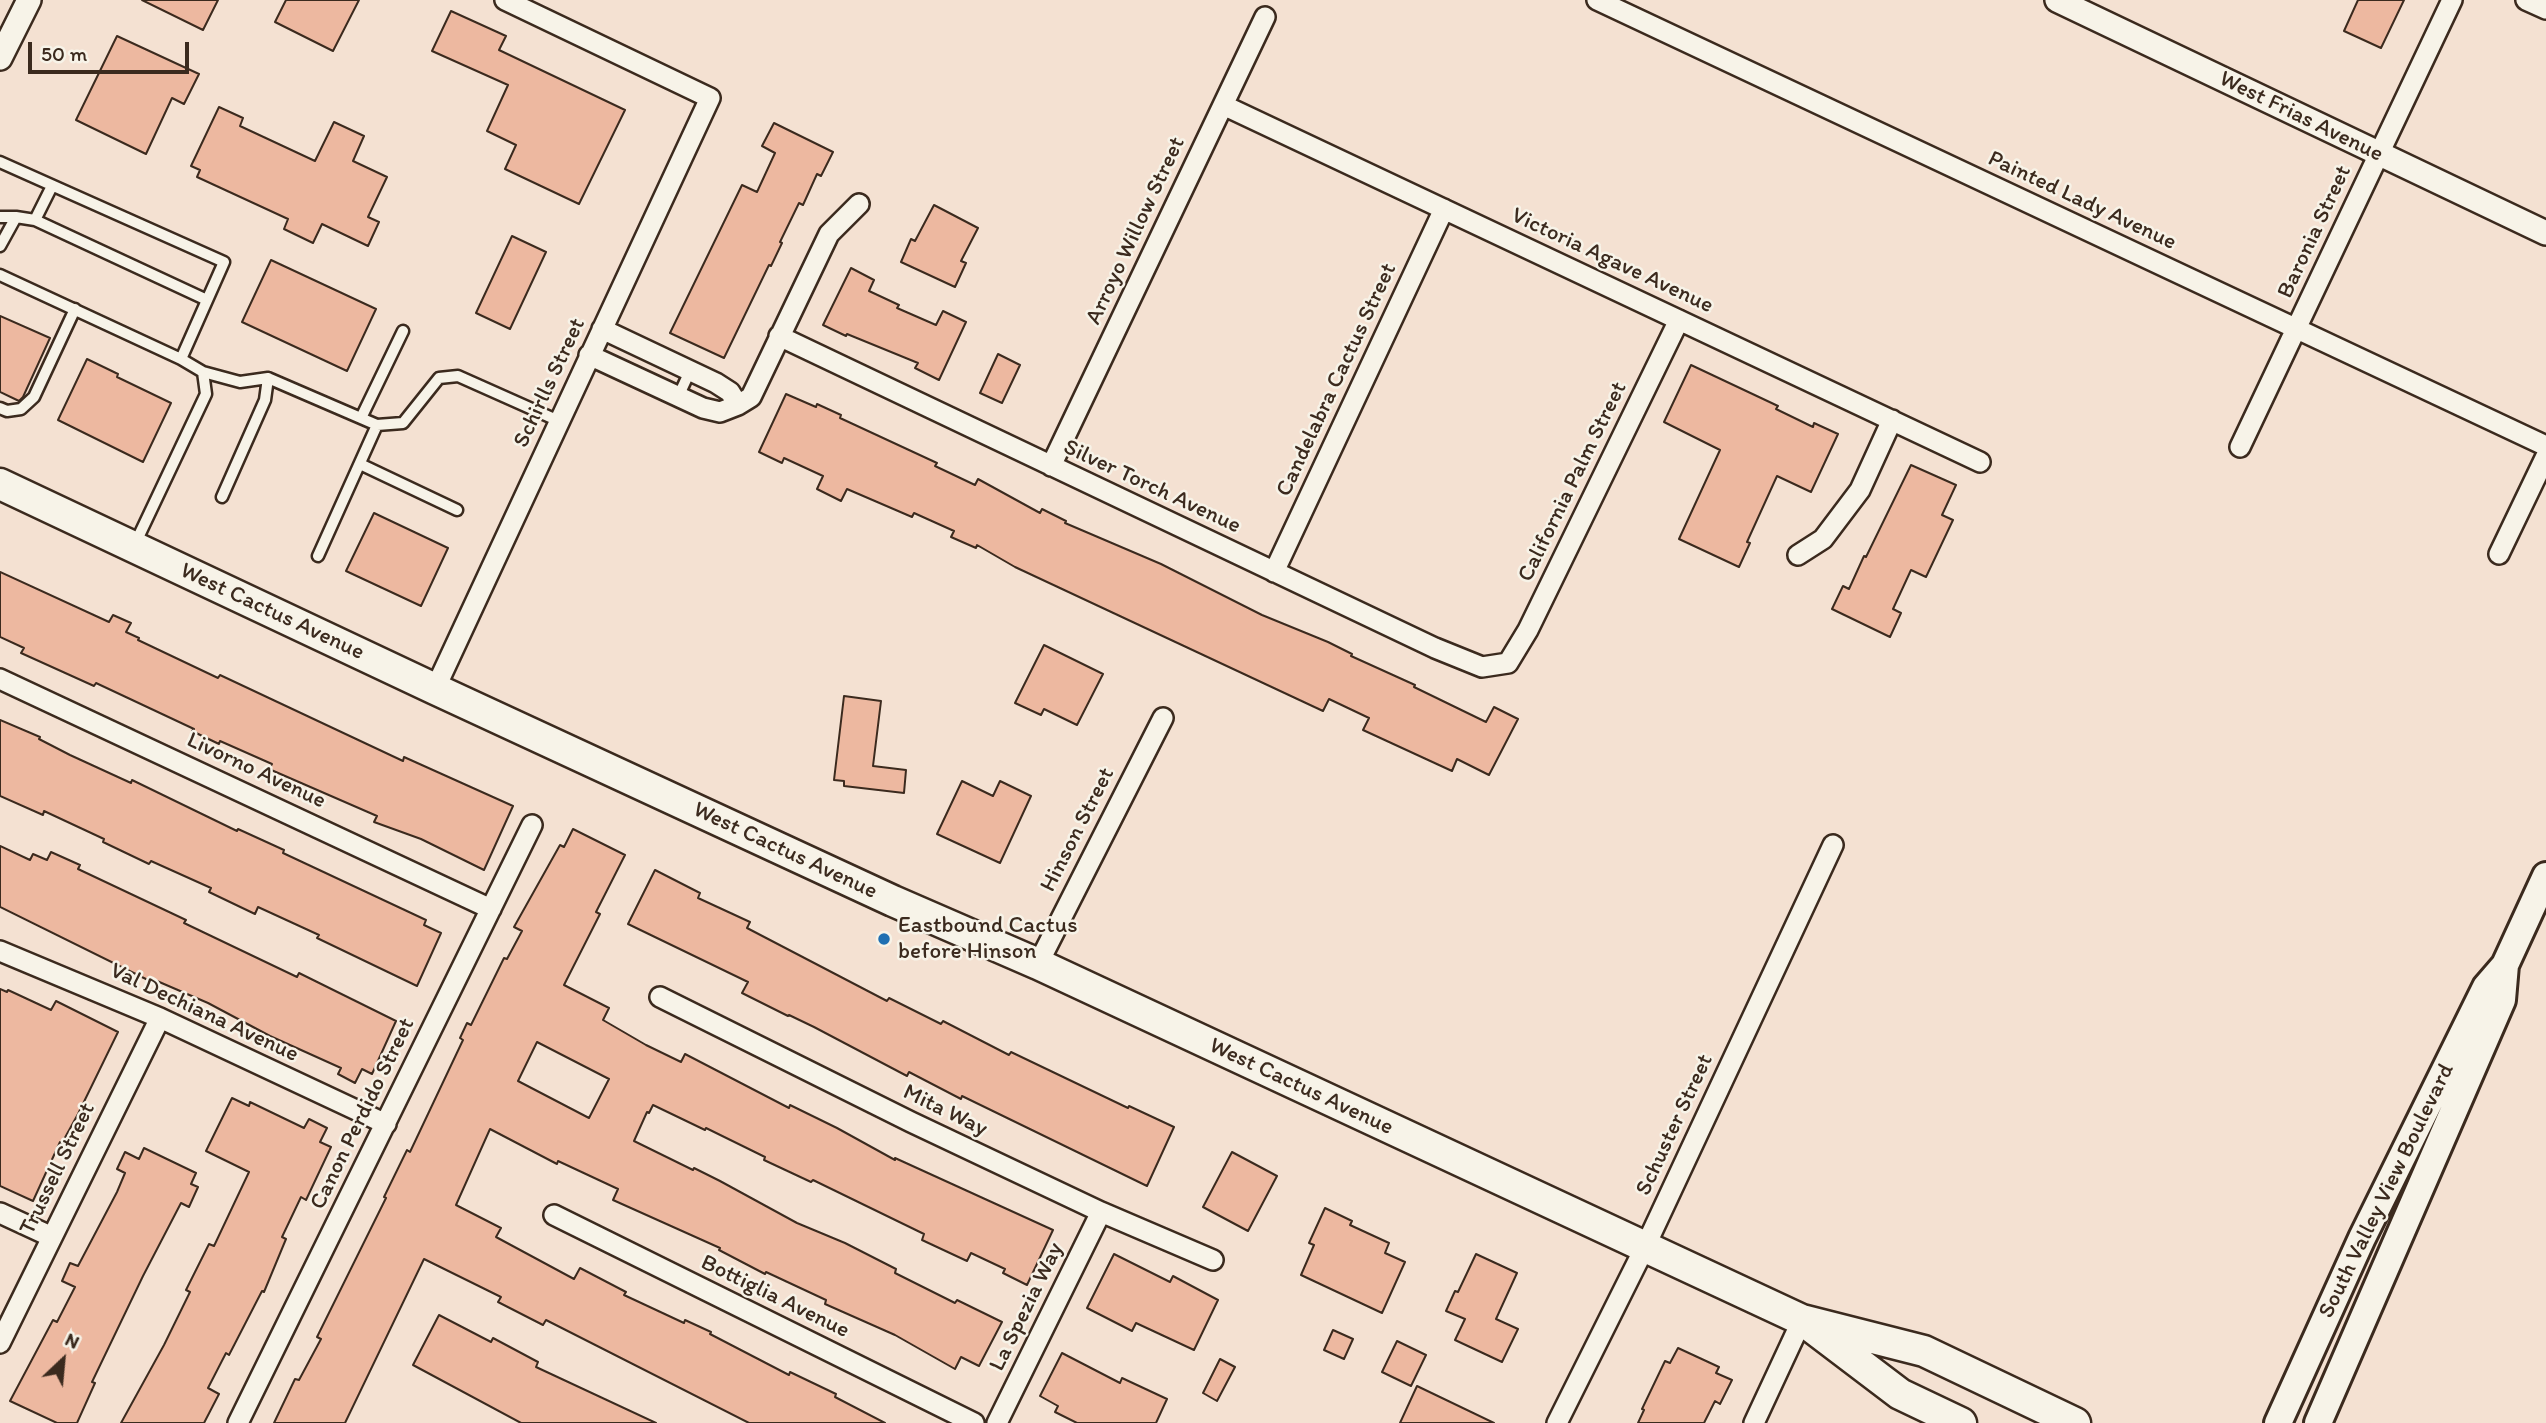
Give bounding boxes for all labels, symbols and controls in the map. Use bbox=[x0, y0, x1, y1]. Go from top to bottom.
scale bar bbox=[32, 28, 192, 72]
text: 50 m bbox=[41, 41, 87, 66]
street label: West Frias Avenue bbox=[2214, 65, 2388, 169]
street label: Arroyo Willow Street bbox=[1080, 133, 1192, 329]
street label: Painted Lady Avenue bbox=[1983, 145, 2181, 257]
street label: Baronia Street bbox=[2272, 161, 2358, 303]
street label: Victoria Agave Avenue bbox=[1507, 202, 1717, 320]
street label: Candelabra Cactus Street bbox=[1271, 259, 1403, 501]
street label: Schirlls Street bbox=[508, 314, 592, 452]
street label: California Palm Street bbox=[1513, 377, 1633, 587]
street label: Silver Torch Avenue bbox=[1059, 434, 1245, 540]
street label: West Cactus Avenue bbox=[176, 557, 368, 667]
street label: Livorno Avenue bbox=[182, 727, 330, 815]
street label: Hinson Street bbox=[1035, 763, 1121, 897]
street label: West Cactus Avenue bbox=[689, 796, 881, 906]
place label: Eastbound Cactus before Hinson bbox=[898, 912, 1078, 966]
marker: Eastbound Cactus before Hinson bbox=[876, 931, 892, 947]
street label: Val Dechiana Avenue bbox=[105, 957, 303, 1069]
street label: Canon Perdido Street bbox=[305, 1014, 421, 1214]
street label: West Cactus Avenue bbox=[1205, 1032, 1397, 1142]
street label: Schuster Street bbox=[1630, 1050, 1720, 1200]
street label: South Valley View Boulevard bbox=[2313, 1059, 2461, 1323]
street label: Mita Way bbox=[898, 1079, 992, 1143]
street label: Trussell Street bbox=[14, 1098, 102, 1240]
street label: La Spezia Way bbox=[984, 1238, 1070, 1376]
street label: Bottiglia Avenue bbox=[696, 1249, 854, 1345]
north arrow bbox=[28, 1325, 98, 1395]
text: N bbox=[62, 1328, 83, 1354]

